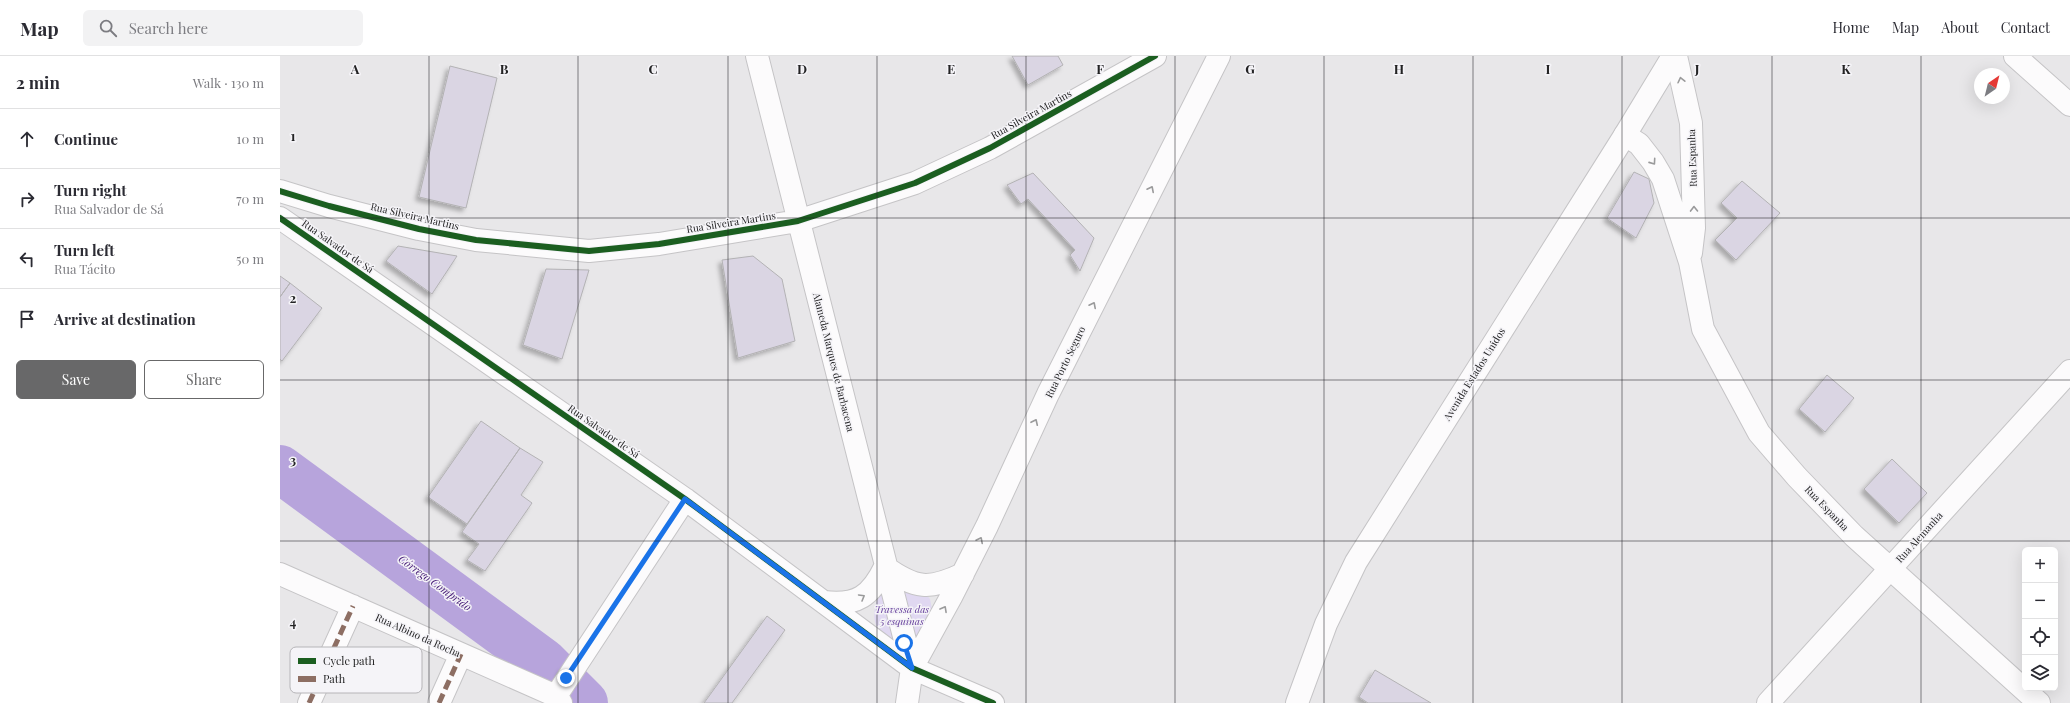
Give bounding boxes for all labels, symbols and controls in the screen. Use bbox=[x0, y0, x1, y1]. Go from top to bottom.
search box bbox=[83, 10, 363, 46]
text: Map bbox=[20, 15, 59, 41]
icon: search bbox=[97, 17, 119, 39]
text: Search here bbox=[129, 18, 208, 38]
text: Home bbox=[1832, 18, 1870, 37]
text: Map bbox=[1892, 18, 1919, 37]
text: About bbox=[1941, 18, 1979, 37]
text: Contact bbox=[2001, 18, 2050, 37]
text: A bbox=[350, 60, 360, 77]
text: B bbox=[500, 60, 509, 77]
text: C bbox=[648, 60, 658, 77]
text: D bbox=[797, 60, 807, 77]
text: E bbox=[947, 60, 955, 77]
text: F bbox=[1096, 60, 1104, 77]
text: G bbox=[1245, 60, 1255, 77]
text: H bbox=[1394, 60, 1404, 77]
text: I bbox=[1546, 60, 1551, 77]
text: J bbox=[1694, 60, 1700, 77]
text: K bbox=[1841, 60, 1851, 77]
north arrow bbox=[1974, 68, 2010, 104]
text: 2 min bbox=[16, 71, 60, 93]
text: Walk · 130 m bbox=[193, 74, 264, 91]
one-way arrow bbox=[1678, 77, 1686, 83]
street label: Rua Silveira Martins bbox=[988, 86, 1074, 142]
text: 1 bbox=[291, 127, 296, 144]
icon: ahead bbox=[16, 128, 38, 150]
text: Continue bbox=[54, 129, 118, 149]
street label: Rua Espanha bbox=[1684, 129, 1700, 187]
text: 10 m bbox=[237, 130, 264, 147]
one-way arrow bbox=[1648, 158, 1656, 165]
text: Turn right bbox=[54, 180, 127, 200]
one-way arrow bbox=[1146, 186, 1154, 193]
icon: right bbox=[16, 188, 38, 210]
text: 70 m bbox=[236, 190, 264, 207]
street label: Rua Silveira Martins bbox=[369, 199, 461, 233]
text: Rua Salvador de Sá bbox=[54, 200, 164, 217]
one-way arrow bbox=[1689, 206, 1698, 212]
street label: Rua Silveira Martins bbox=[685, 208, 777, 236]
street label: Rua Salvador de Sá bbox=[299, 216, 377, 276]
text: Turn left bbox=[54, 240, 115, 260]
icon: left bbox=[16, 248, 38, 270]
text: 50 m bbox=[236, 250, 264, 267]
text: Rua Tácito bbox=[54, 260, 115, 277]
text: 2 bbox=[290, 289, 297, 306]
street label: Alameda Marques de Barbacena bbox=[810, 290, 858, 433]
one-way arrow bbox=[1088, 302, 1096, 309]
icon: arrive bbox=[16, 308, 38, 330]
text: Arrive at destination bbox=[54, 309, 196, 329]
street label: Rua Porto Seguro bbox=[1042, 323, 1089, 400]
street label: Avenida Estados Unidos bbox=[1439, 325, 1508, 424]
button: Save bbox=[16, 360, 136, 399]
button: Share bbox=[144, 360, 264, 399]
street label: Rua Salvador de Sá bbox=[565, 401, 643, 461]
one-way arrow bbox=[1031, 418, 1039, 425]
text: 3 bbox=[290, 451, 296, 468]
street label: Rua Espanha bbox=[1802, 482, 1852, 534]
street label: Rua Alemanha bbox=[1892, 508, 1946, 566]
one-way arrow bbox=[975, 536, 983, 544]
map controls bbox=[2022, 547, 2058, 691]
button: + bbox=[2022, 547, 2058, 583]
water label: Córrego Comprido bbox=[396, 551, 475, 614]
button: − bbox=[2022, 583, 2058, 619]
one-way arrow bbox=[858, 594, 865, 601]
park label: Travessa das 5 esquinas bbox=[875, 602, 929, 628]
one-way arrow bbox=[940, 606, 947, 614]
street label: Rua Albino da Rocha bbox=[373, 610, 463, 660]
text: 4 bbox=[290, 613, 297, 630]
button: locate bbox=[2022, 619, 2058, 655]
route start bbox=[895, 634, 913, 652]
legend bbox=[290, 647, 422, 693]
text: Cycle path bbox=[323, 653, 375, 668]
button: layers bbox=[2022, 655, 2058, 691]
route end bbox=[557, 669, 575, 687]
text: Path bbox=[323, 671, 346, 686]

